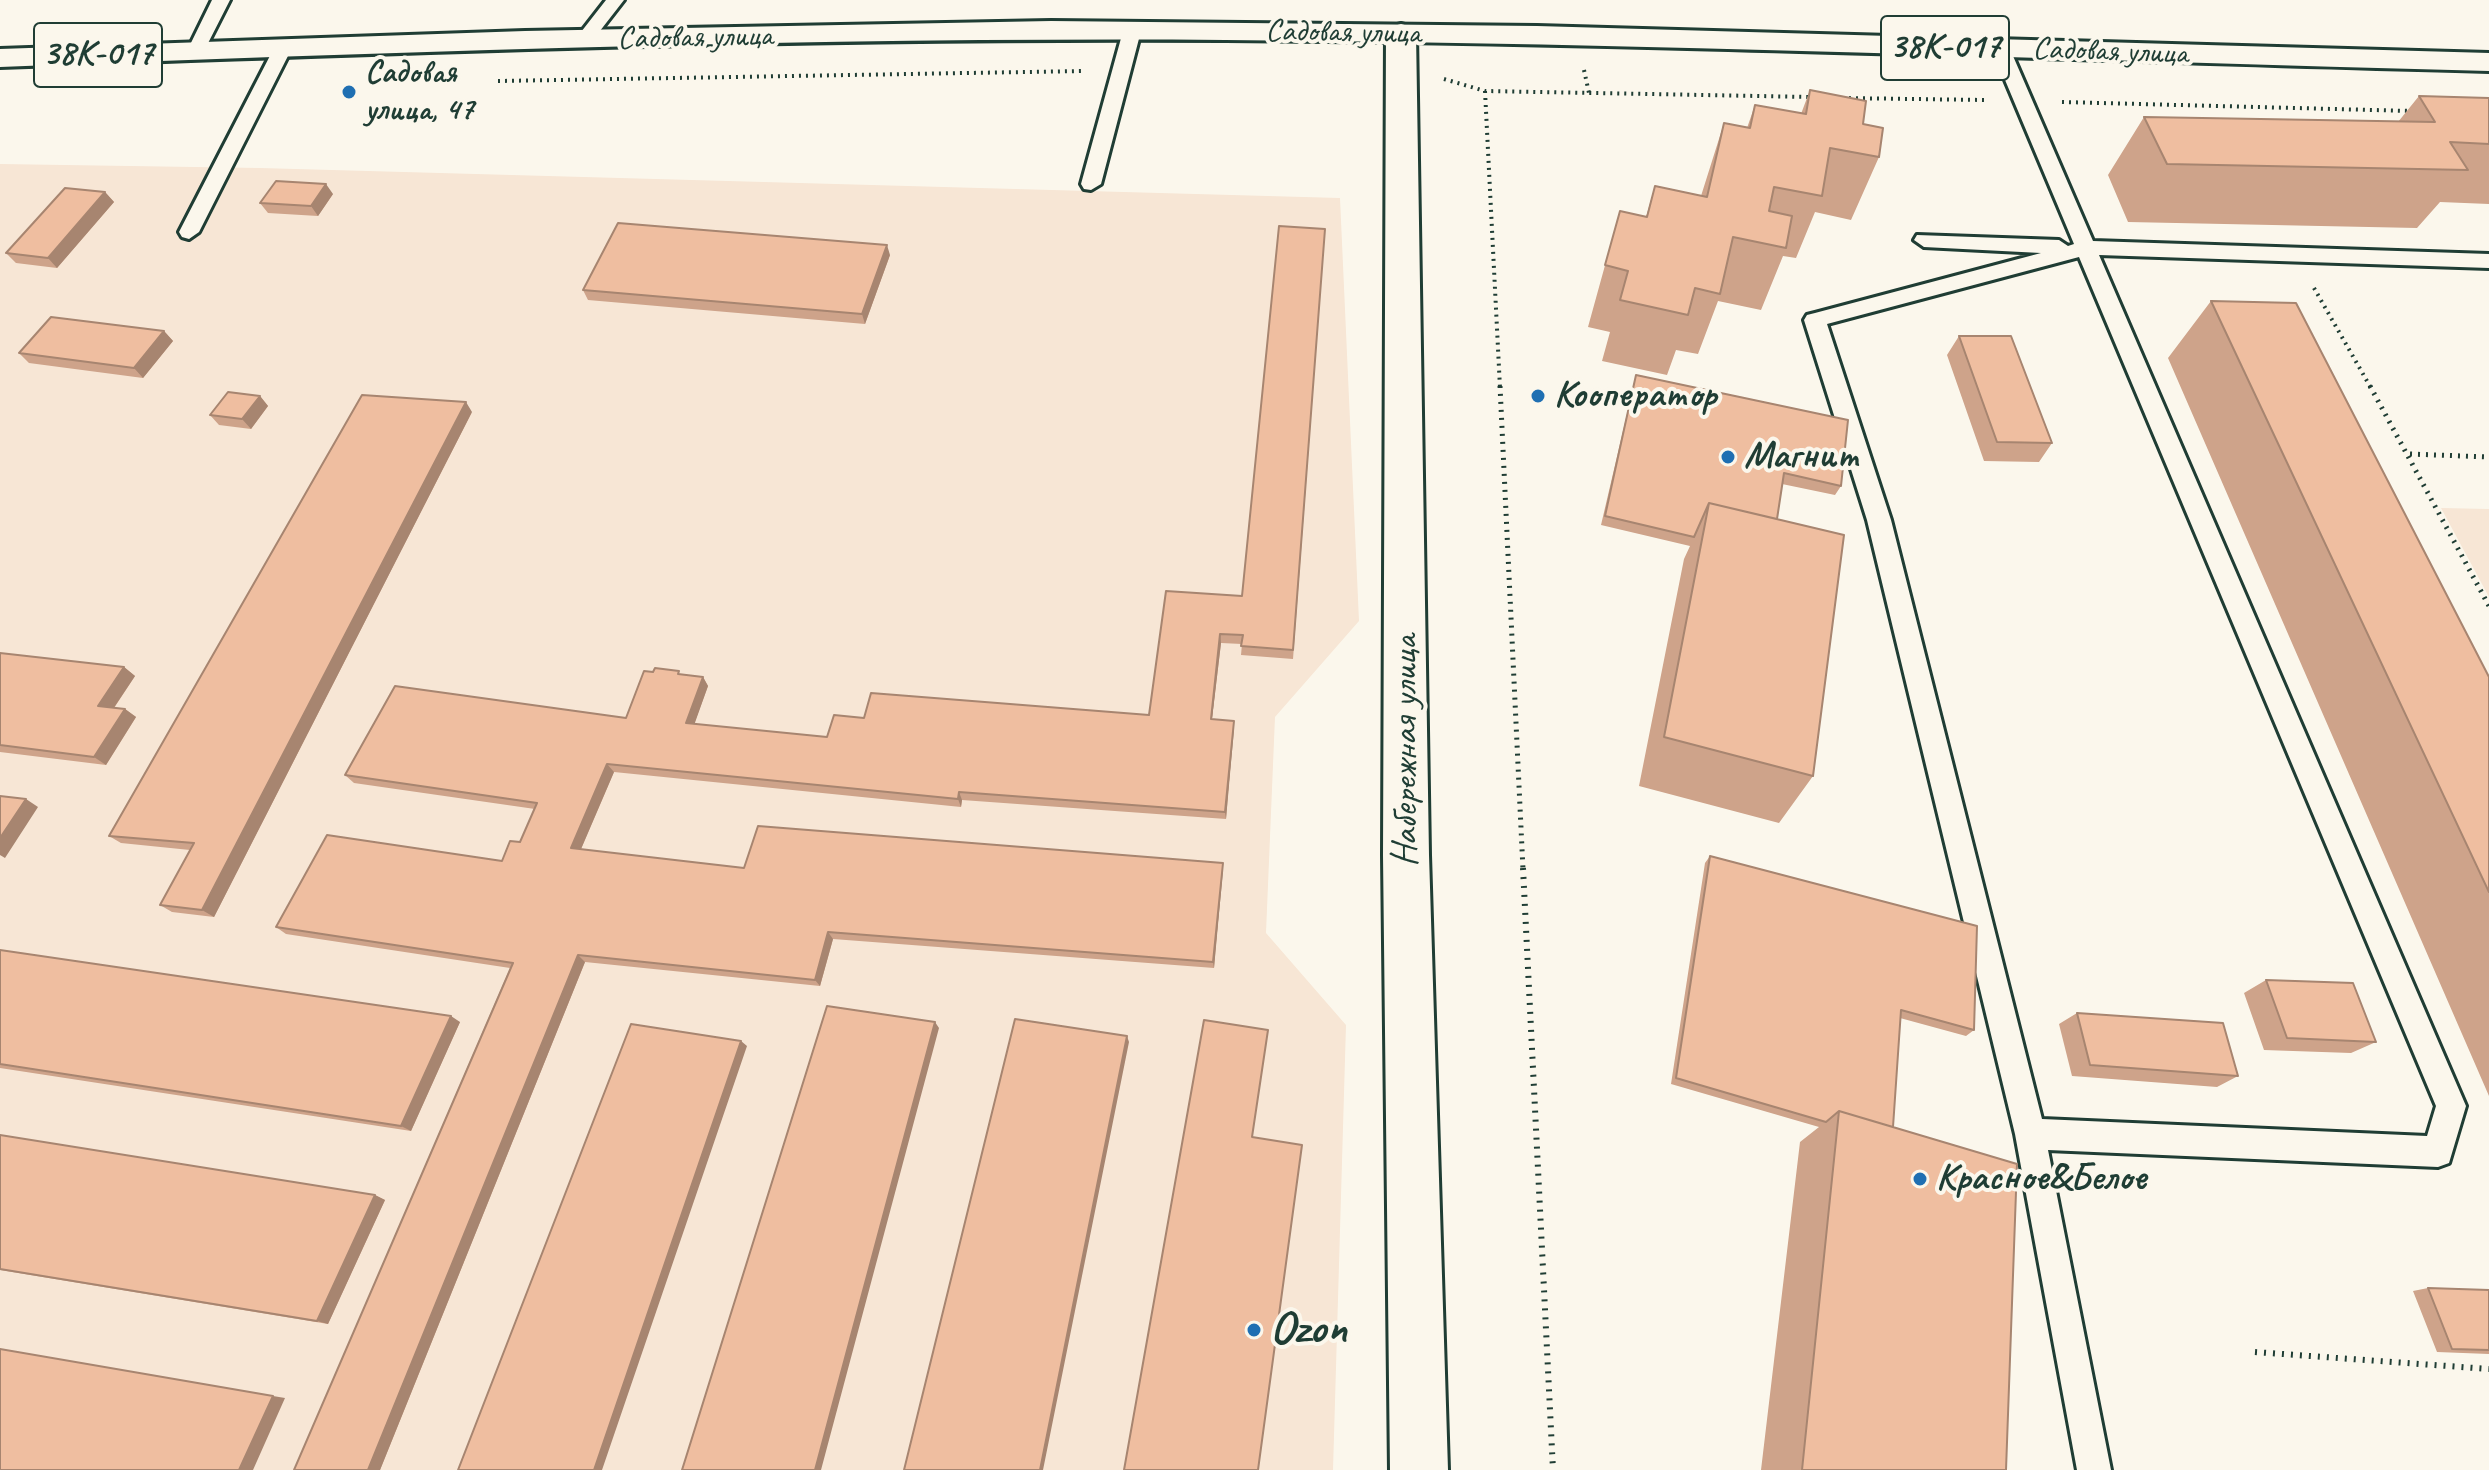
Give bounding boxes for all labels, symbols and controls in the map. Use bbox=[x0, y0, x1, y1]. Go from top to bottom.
street label: Садовая улица bbox=[1265, 12, 1421, 54]
road number: 38К-017 bbox=[1881, 16, 2009, 80]
street label: Садовая улица bbox=[617, 17, 773, 59]
road number: 38К-017 bbox=[34, 23, 162, 87]
street label: Садовая улица bbox=[2032, 30, 2188, 74]
place label: Садовая улица, 47 bbox=[365, 55, 474, 130]
marker: Садовая улица, 47 bbox=[340, 83, 358, 101]
place label: Кооператор bbox=[1554, 373, 1716, 419]
marker: Кооператор bbox=[1529, 387, 1547, 405]
place label: Магнит bbox=[1744, 434, 1859, 480]
marker: Магнит bbox=[1719, 448, 1737, 466]
street label: Набережная улица bbox=[1383, 635, 1429, 867]
place label: Красное&Белое bbox=[1936, 1156, 2146, 1202]
marker: Красное&Белое bbox=[1911, 1170, 1929, 1188]
place label: Ozon bbox=[1270, 1302, 1347, 1358]
marker: Ozon bbox=[1245, 1321, 1263, 1339]

